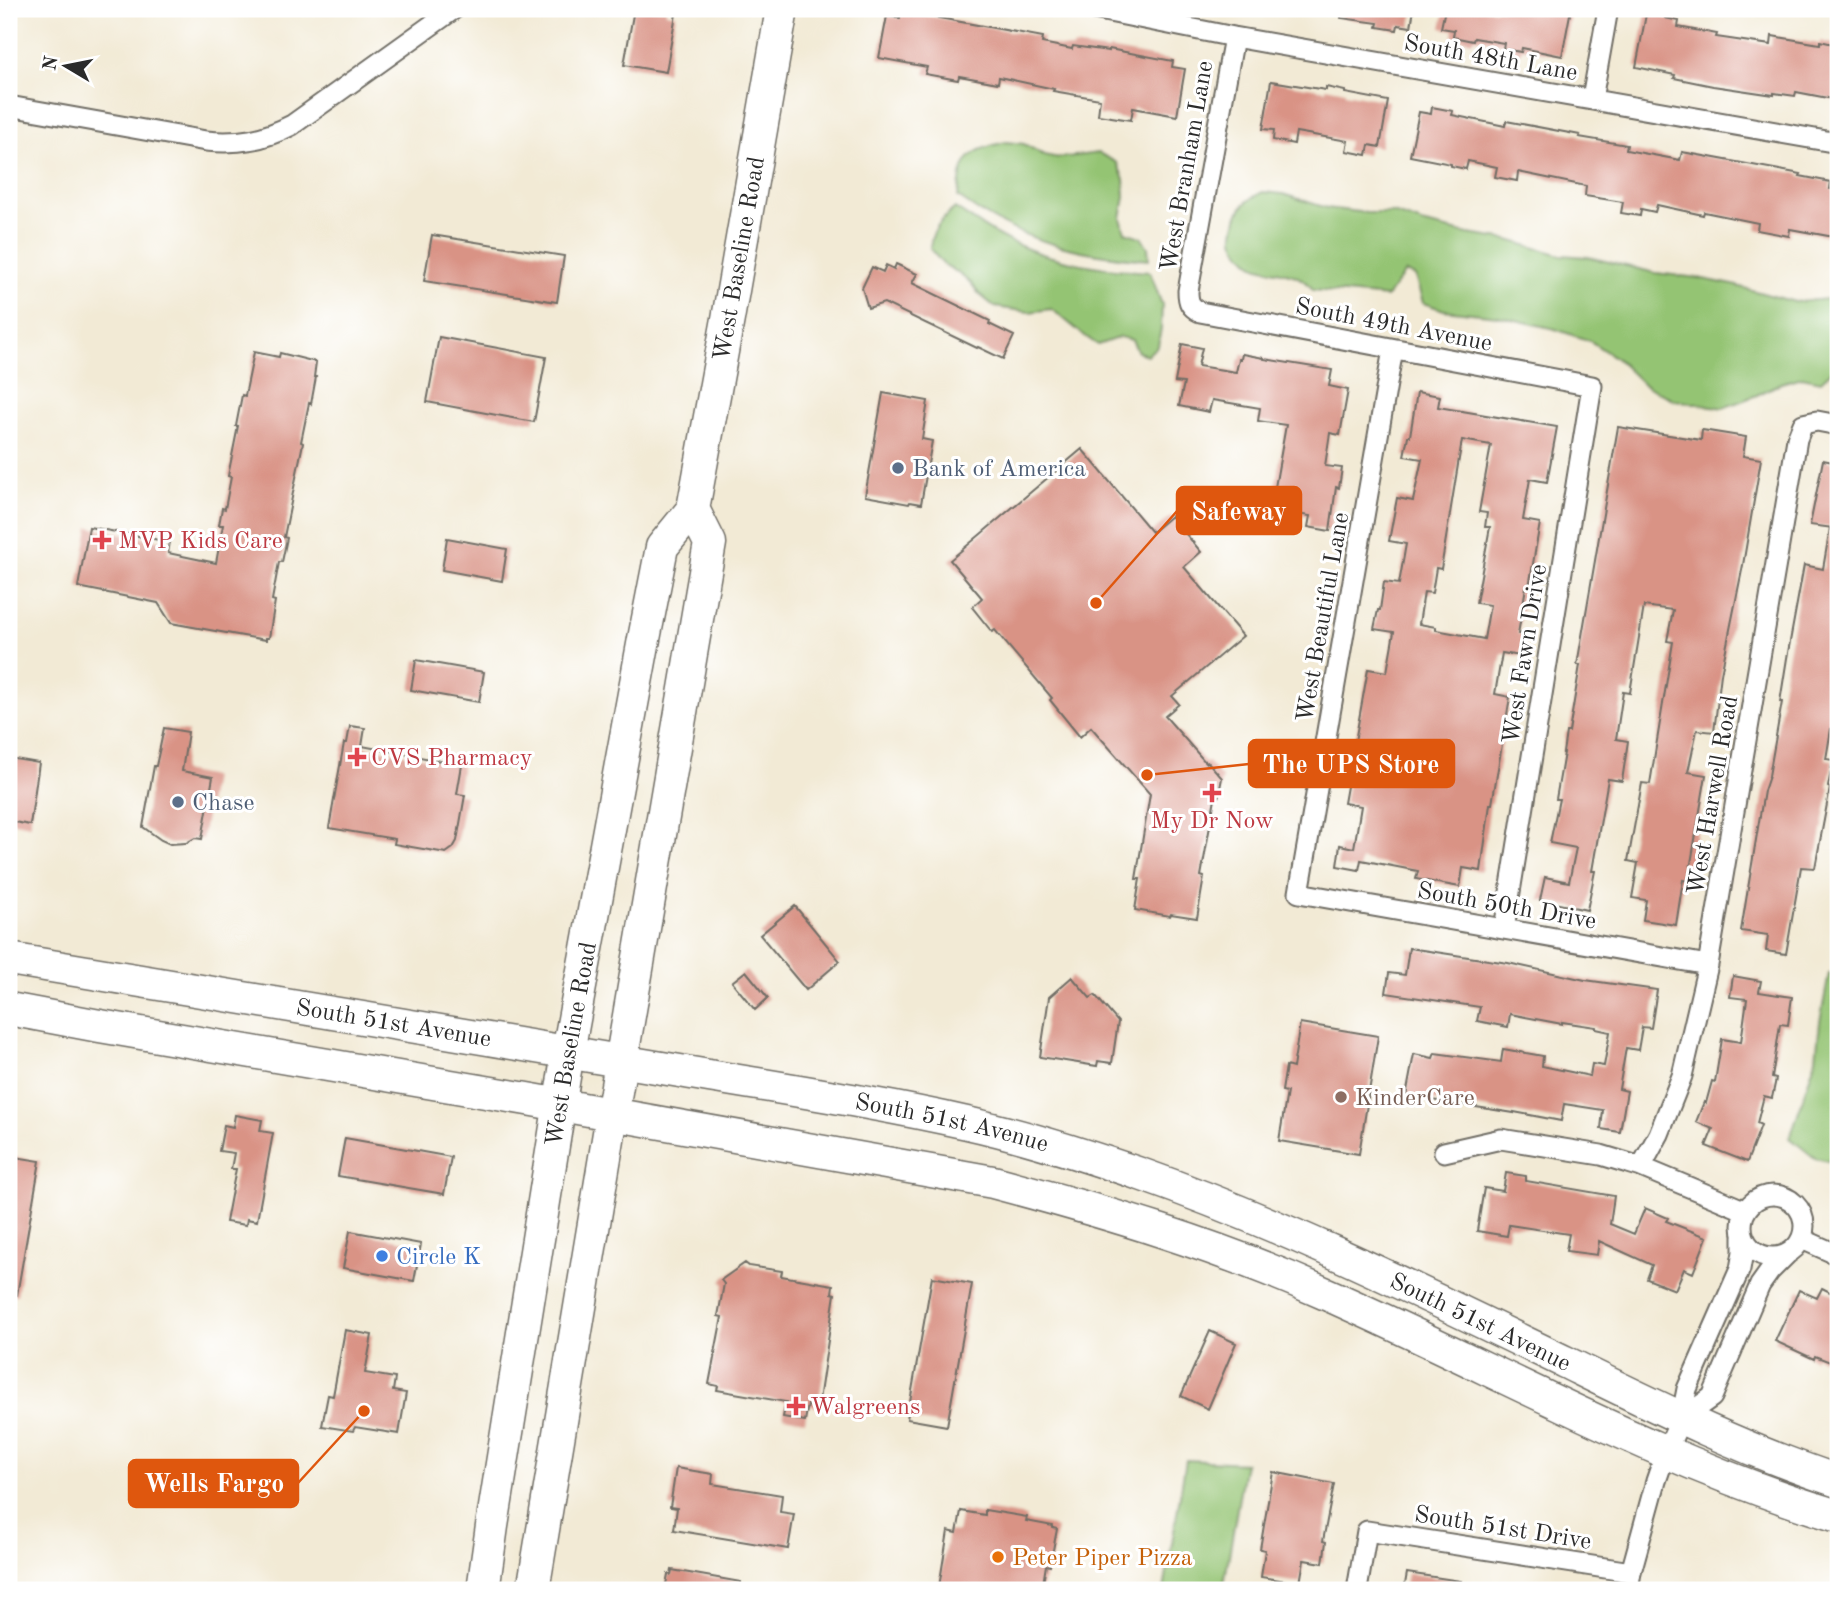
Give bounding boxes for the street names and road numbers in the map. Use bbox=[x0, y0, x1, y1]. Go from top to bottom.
street label: South 48th Lane bbox=[1402, 32, 1579, 86]
street label: West Branham Lane bbox=[1158, 59, 1218, 274]
street label: West Baseline Road bbox=[711, 155, 770, 363]
street label: South 49th Avenue bbox=[1293, 295, 1494, 357]
street label: West Beautiful Lane bbox=[1294, 510, 1354, 724]
street label: West Fawn Drive bbox=[1500, 563, 1552, 746]
street label: West Harwell Road bbox=[1685, 694, 1743, 897]
street label: South 50th Drive bbox=[1415, 879, 1598, 935]
street label: West Baseline Road bbox=[543, 940, 602, 1148]
street label: South 51st Avenue bbox=[294, 997, 493, 1052]
street label: South 51st Avenue bbox=[853, 1091, 1051, 1158]
street label: South 51st Avenue bbox=[1386, 1270, 1574, 1377]
street label: South 51st Drive bbox=[1413, 1503, 1593, 1555]

